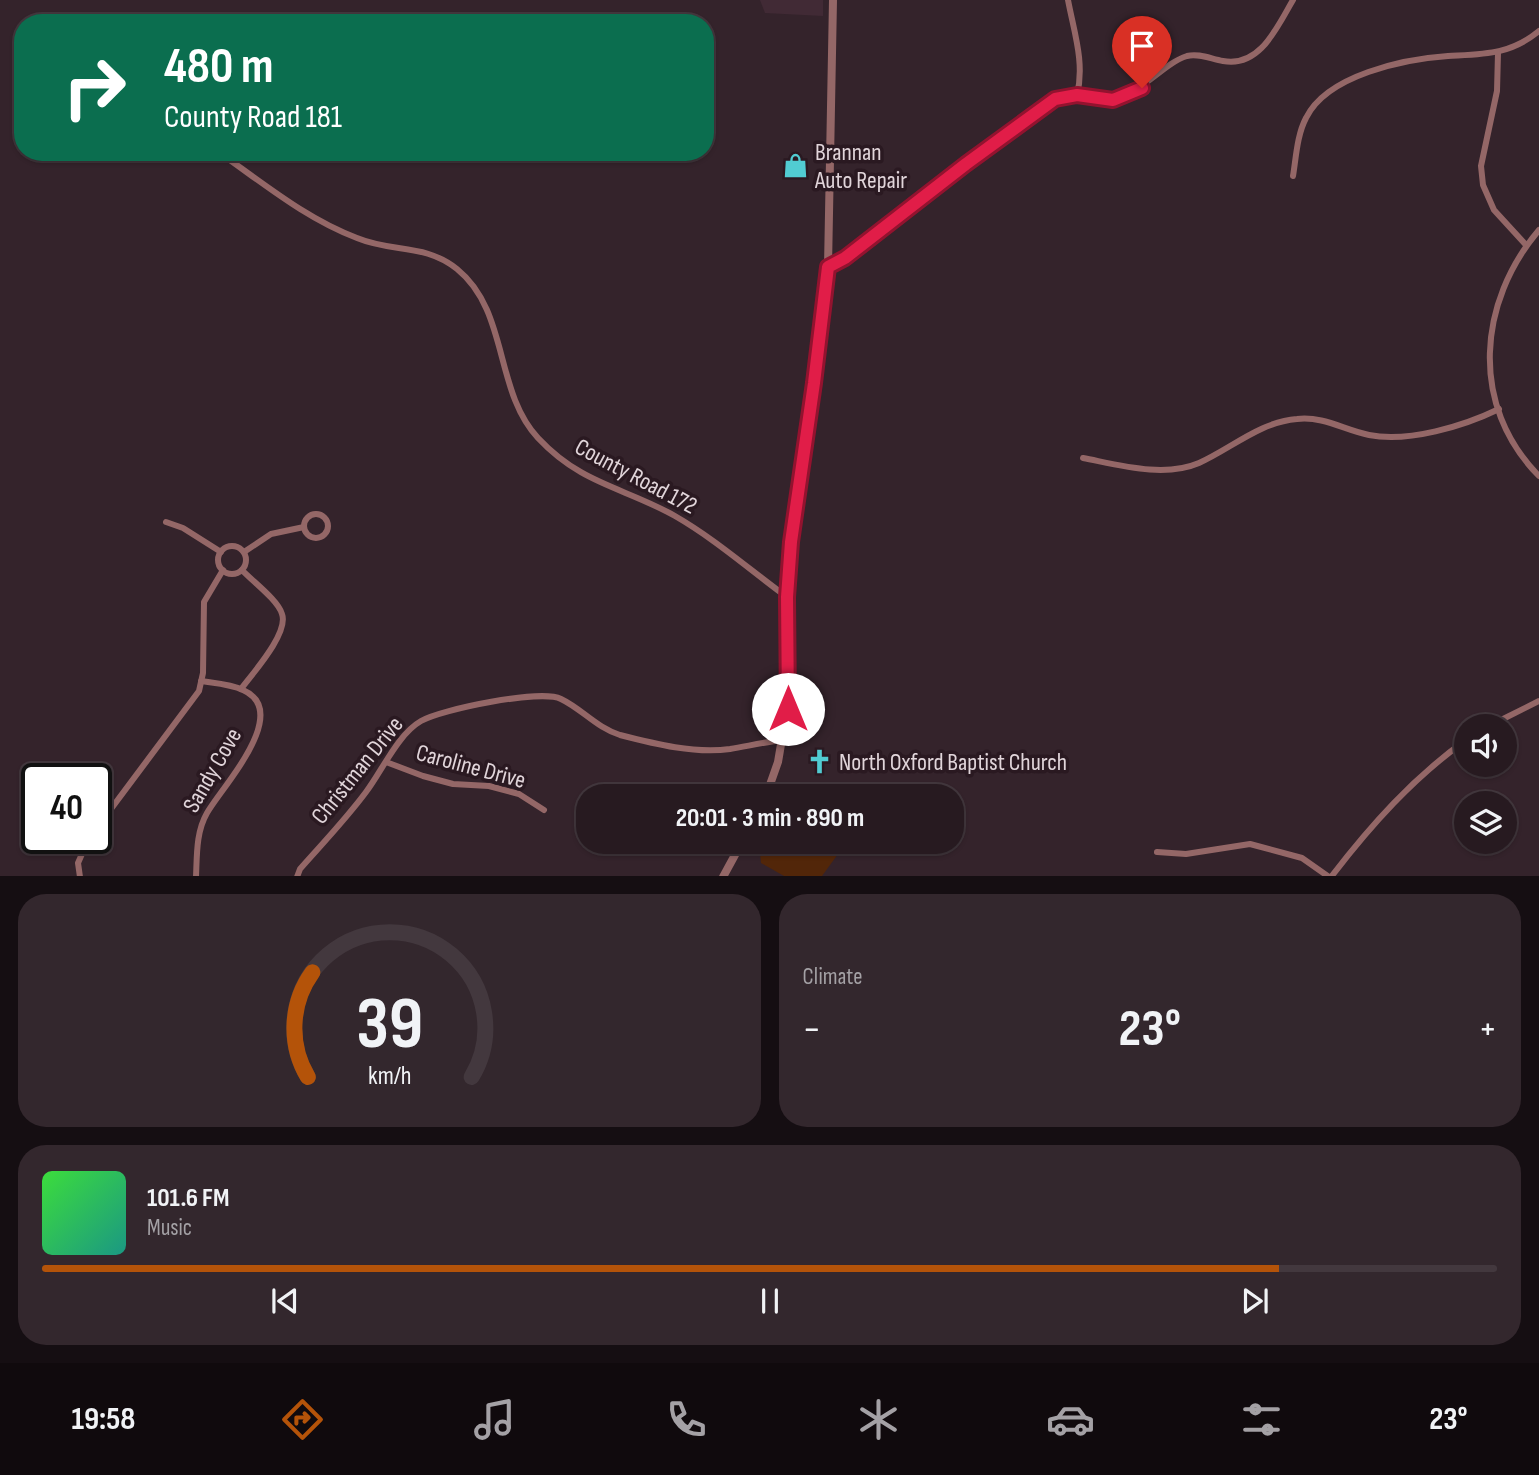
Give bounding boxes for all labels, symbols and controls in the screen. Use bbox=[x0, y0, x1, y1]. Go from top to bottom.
pin bbox=[1112, 16, 1172, 88]
icon: arrive bbox=[1123, 27, 1161, 65]
text: 480 m bbox=[164, 38, 273, 97]
icon: right bbox=[49, 42, 140, 133]
text: County Road 181 bbox=[164, 98, 342, 137]
place label: Brannan Auto Repair bbox=[814, 138, 907, 195]
shop icon: Brannan Auto Repair bbox=[781, 152, 809, 180]
street label: County Road 172 bbox=[570, 432, 702, 521]
position arrow bbox=[751, 672, 825, 746]
street label: Christman Drive bbox=[305, 711, 410, 830]
map controls bbox=[1454, 714, 1517, 854]
button: sound bbox=[1454, 714, 1517, 777]
street label: Sandy Cove bbox=[177, 723, 248, 818]
street label: Caroline Drive bbox=[413, 738, 529, 795]
church icon: North Oxford Baptist Church bbox=[805, 748, 833, 776]
place label: North Oxford Baptist Church bbox=[839, 748, 1067, 777]
speed limit sign: 40 bbox=[21, 763, 112, 854]
button: layers bbox=[1454, 791, 1517, 854]
text: 20:01 · 3 min · 890 m bbox=[676, 803, 864, 834]
text: Climate bbox=[803, 963, 862, 991]
text: 39 bbox=[356, 981, 423, 1069]
text: 23° bbox=[1119, 998, 1181, 1061]
text: − bbox=[803, 1007, 821, 1052]
text: + bbox=[1478, 1007, 1497, 1052]
text: km/h bbox=[368, 1060, 411, 1091]
text: 101.6 FM bbox=[147, 1183, 229, 1214]
text: Music bbox=[147, 1214, 192, 1242]
icon: previous bbox=[266, 1282, 304, 1320]
icon: pause bbox=[751, 1282, 789, 1320]
icon: next bbox=[1236, 1282, 1274, 1320]
icon: directions bbox=[278, 1395, 327, 1444]
icon: music bbox=[470, 1395, 519, 1444]
icon: phone bbox=[662, 1395, 711, 1444]
icon: climate bbox=[854, 1395, 903, 1444]
icon: car bbox=[1046, 1395, 1095, 1444]
icon: filters bbox=[1237, 1395, 1286, 1444]
text: 19:58 bbox=[71, 1400, 135, 1439]
text: 23° bbox=[1429, 1400, 1468, 1439]

